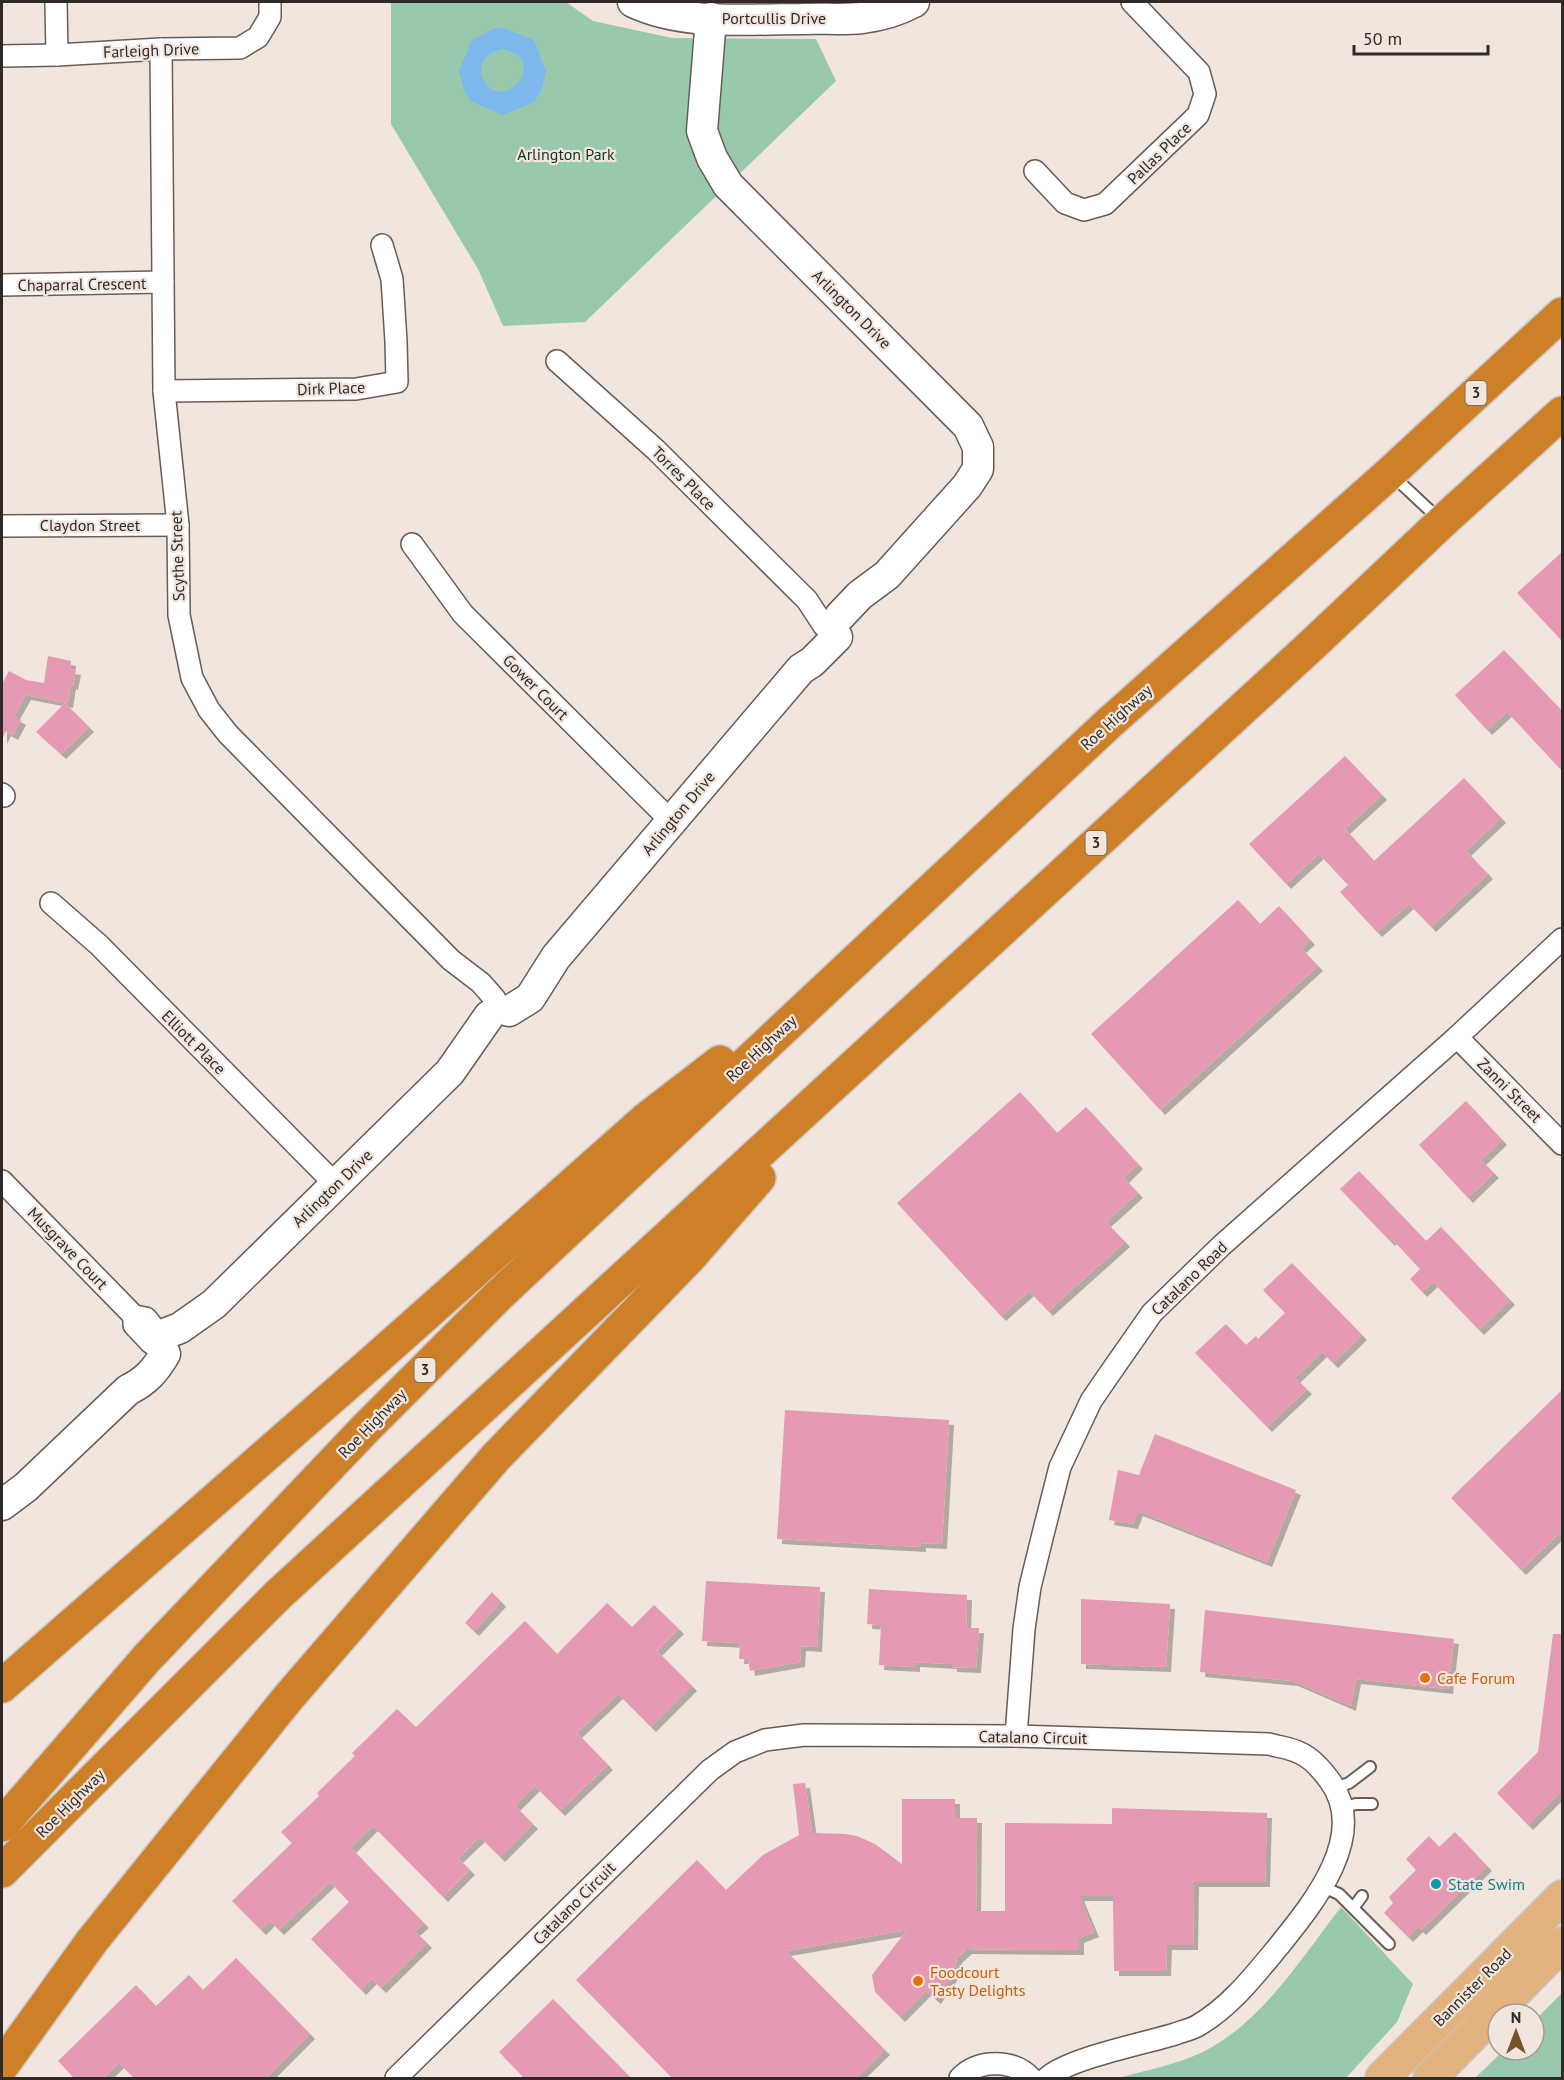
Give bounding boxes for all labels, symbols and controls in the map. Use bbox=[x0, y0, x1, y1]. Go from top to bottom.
street label: Portcullis Drive bbox=[722, 8, 826, 28]
scale bar bbox=[1354, 18, 1488, 56]
text: 50 m bbox=[1363, 27, 1402, 50]
street label: Farleigh Drive bbox=[103, 38, 199, 62]
street label: Pallas Place bbox=[1123, 118, 1195, 188]
park label: Arlington Park bbox=[517, 144, 615, 164]
street label: Arlington Drive bbox=[808, 265, 896, 353]
street label: Chaparral Crescent bbox=[18, 273, 147, 295]
street label: Dirk Place bbox=[297, 377, 365, 399]
road number: 3 bbox=[1466, 381, 1486, 405]
street label: Torres Place bbox=[648, 442, 720, 514]
street label: Scythe Street bbox=[165, 510, 189, 602]
street label: Claydon Street bbox=[40, 515, 141, 535]
street label: Gower Court bbox=[499, 650, 573, 724]
street label: Roe Highway bbox=[1076, 679, 1156, 754]
street label: Arlington Drive bbox=[637, 767, 719, 859]
road number: 3 bbox=[1086, 831, 1106, 855]
street label: Elliott Place bbox=[158, 1006, 230, 1078]
street label: Roe Highway bbox=[722, 1010, 801, 1086]
street label: Zanni Street bbox=[1474, 1054, 1547, 1127]
street label: Arlington Drive bbox=[288, 1145, 376, 1231]
street label: Musgrave Court bbox=[24, 1203, 113, 1294]
street label: Catalano Road bbox=[1147, 1237, 1231, 1319]
road number: 3 bbox=[414, 1358, 436, 1382]
street label: Roe Highway bbox=[334, 1384, 411, 1462]
place label: Cafe Forum bbox=[1437, 1668, 1515, 1688]
marker: Cafe Forum bbox=[1418, 1671, 1432, 1685]
street label: Catalano Circuit bbox=[978, 1726, 1088, 1748]
street label: Roe Highway bbox=[31, 1764, 109, 1842]
street label: Catalano Circuit bbox=[528, 1857, 620, 1949]
place label: State Swim bbox=[1448, 1874, 1525, 1894]
marker: State Swim bbox=[1429, 1877, 1443, 1891]
street label: Bannister Road bbox=[1429, 1944, 1515, 2030]
place label: Foodcourt Tasty Delights bbox=[930, 1962, 1026, 2000]
marker: Foodcourt Tasty Delights bbox=[911, 1974, 925, 1988]
north arrow bbox=[1486, 2002, 1546, 2062]
text: N bbox=[1511, 2007, 1521, 2027]

